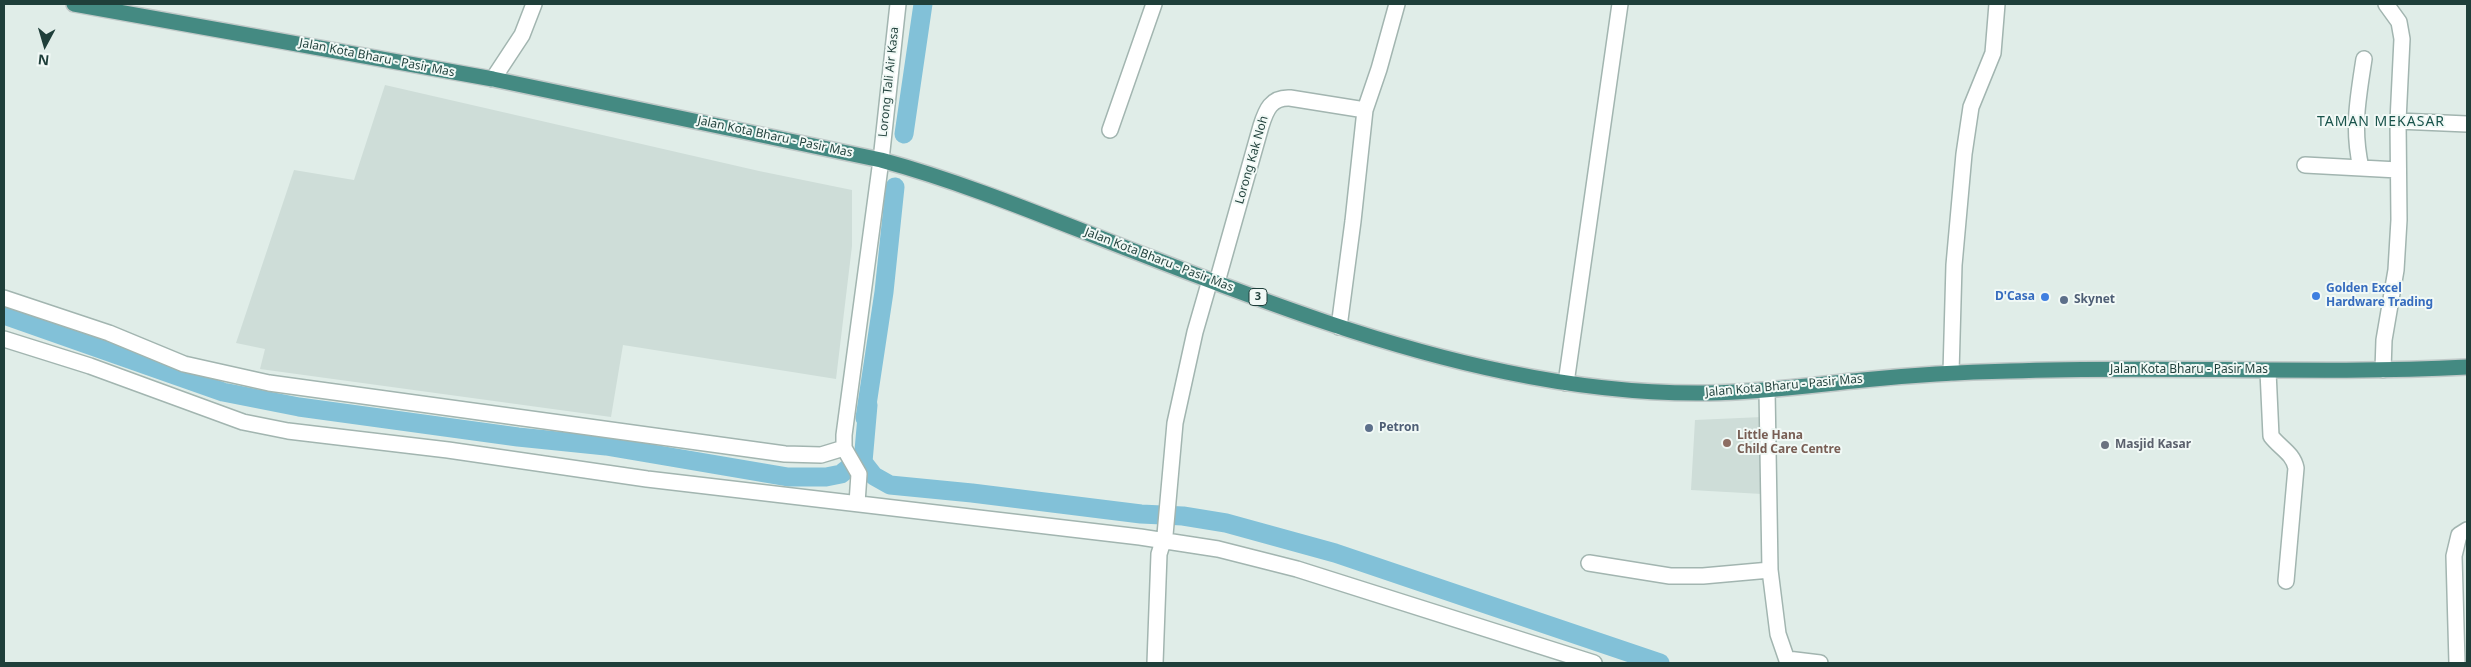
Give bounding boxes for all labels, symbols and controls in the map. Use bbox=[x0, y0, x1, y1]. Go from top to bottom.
north arrow bbox=[20, 20, 70, 70]
street label: Lorong Tali Air Kasa bbox=[876, 26, 902, 138]
street label: Jalan Kota Bharu - Pasir Mas bbox=[298, 36, 456, 80]
text: N bbox=[37, 50, 50, 70]
street label: Jalan Kota Bharu - Pasir Mas bbox=[696, 114, 854, 160]
street label: Lorong Kak Noh bbox=[1233, 114, 1271, 206]
district label: TAMAN MEKASAR bbox=[2315, 114, 2447, 130]
street label: Jalan Kota Bharu - Pasir Mas bbox=[1083, 225, 1235, 295]
place label: Golden Excel Hardware Trading bbox=[2326, 282, 2433, 310]
road number: 3 bbox=[1249, 288, 1267, 306]
place label: D'Casa bbox=[1995, 290, 2035, 304]
marker: Golden Excel Hardware Trading bbox=[2310, 290, 2322, 302]
marker: D'Casa bbox=[2039, 291, 2051, 303]
place label: Skynet bbox=[2074, 293, 2115, 307]
marker: Skynet bbox=[2058, 294, 2070, 306]
street label: Jalan Kota Bharu - Pasir Mas bbox=[2110, 363, 2268, 377]
street label: Jalan Kota Bharu - Pasir Mas bbox=[1705, 372, 1863, 400]
place label: Petron bbox=[1379, 421, 1419, 435]
marker: Petron bbox=[1363, 422, 1375, 434]
place label: Little Hana Child Care Centre bbox=[1737, 429, 1841, 457]
marker: Little Hana Child Care Centre bbox=[1721, 437, 1733, 449]
place label: Masjid Kasar bbox=[2115, 438, 2191, 452]
marker: Masjid Kasar bbox=[2099, 439, 2111, 451]

